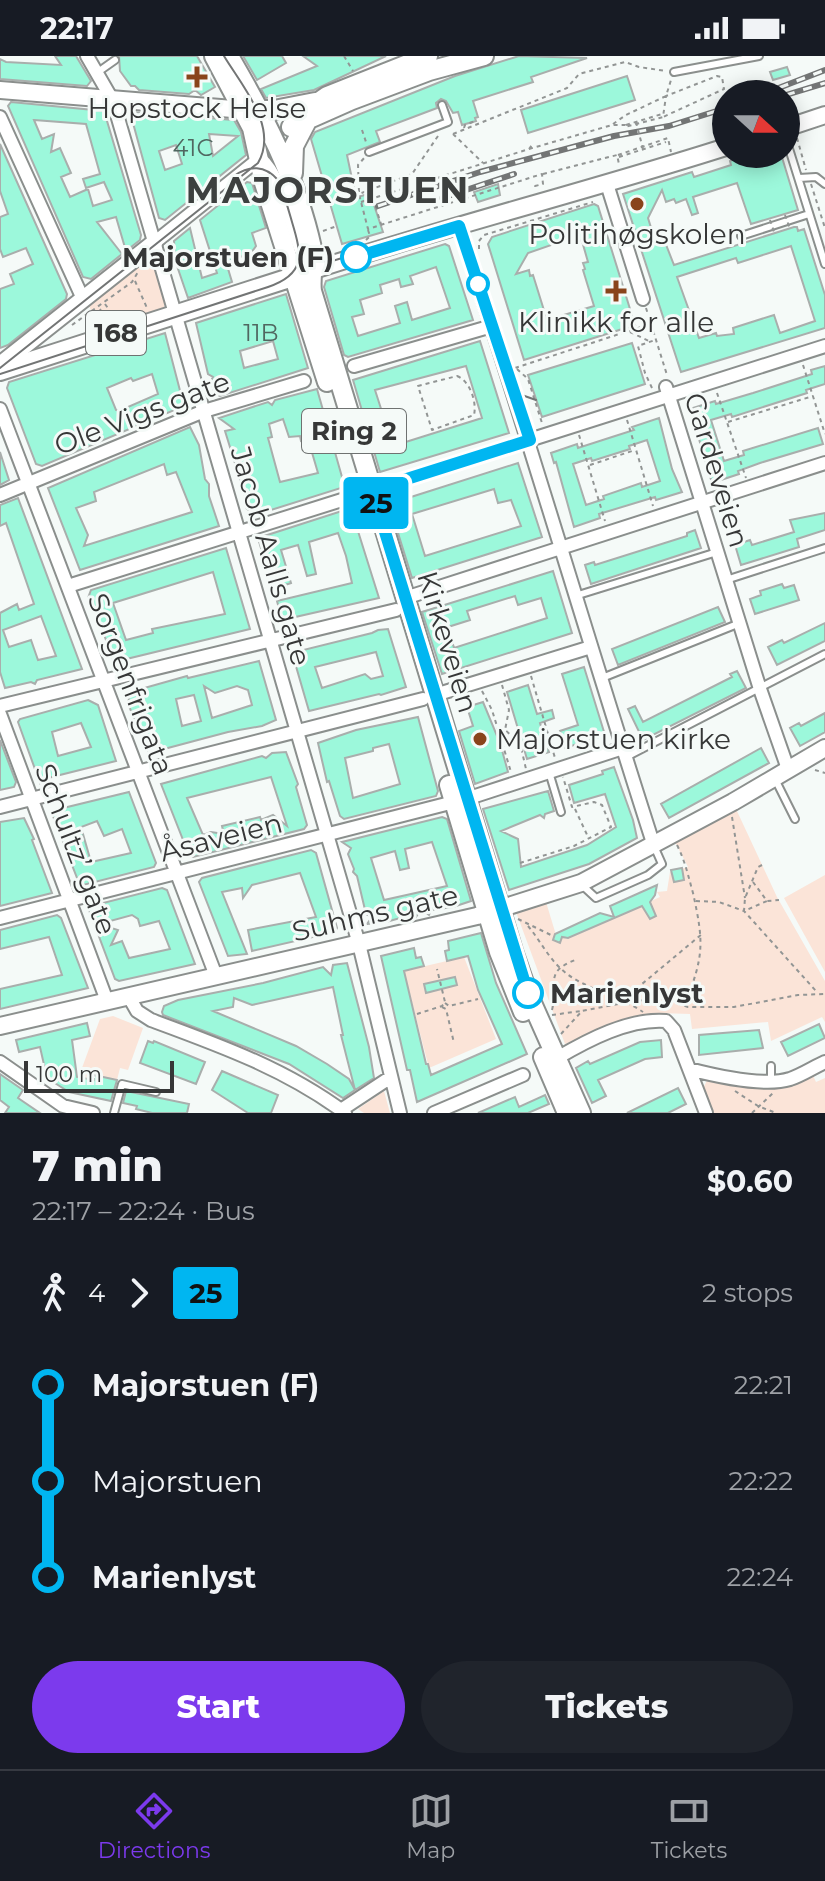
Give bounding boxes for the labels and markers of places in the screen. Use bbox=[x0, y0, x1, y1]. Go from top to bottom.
marker: Hopstock Helse bbox=[186, 66, 208, 88]
place label: Hopstock Helse bbox=[88, 91, 306, 125]
marker: Politihøgskolen bbox=[628, 195, 646, 213]
place label: Politihøgskolen bbox=[528, 217, 746, 251]
place label: Majorstuen (F) bbox=[122, 240, 334, 274]
marker: Majorstuen (F) bbox=[341, 242, 371, 272]
unlabelled marker bbox=[467, 273, 489, 295]
marker: Klinikk for alle bbox=[605, 280, 627, 302]
place label: Klinikk for alle bbox=[518, 305, 714, 339]
place label: Majorstuen kirke bbox=[496, 722, 731, 756]
marker: Majorstuen kirke bbox=[471, 730, 489, 748]
place label: Marienlyst bbox=[550, 976, 703, 1010]
marker: Marienlyst bbox=[513, 978, 543, 1008]

